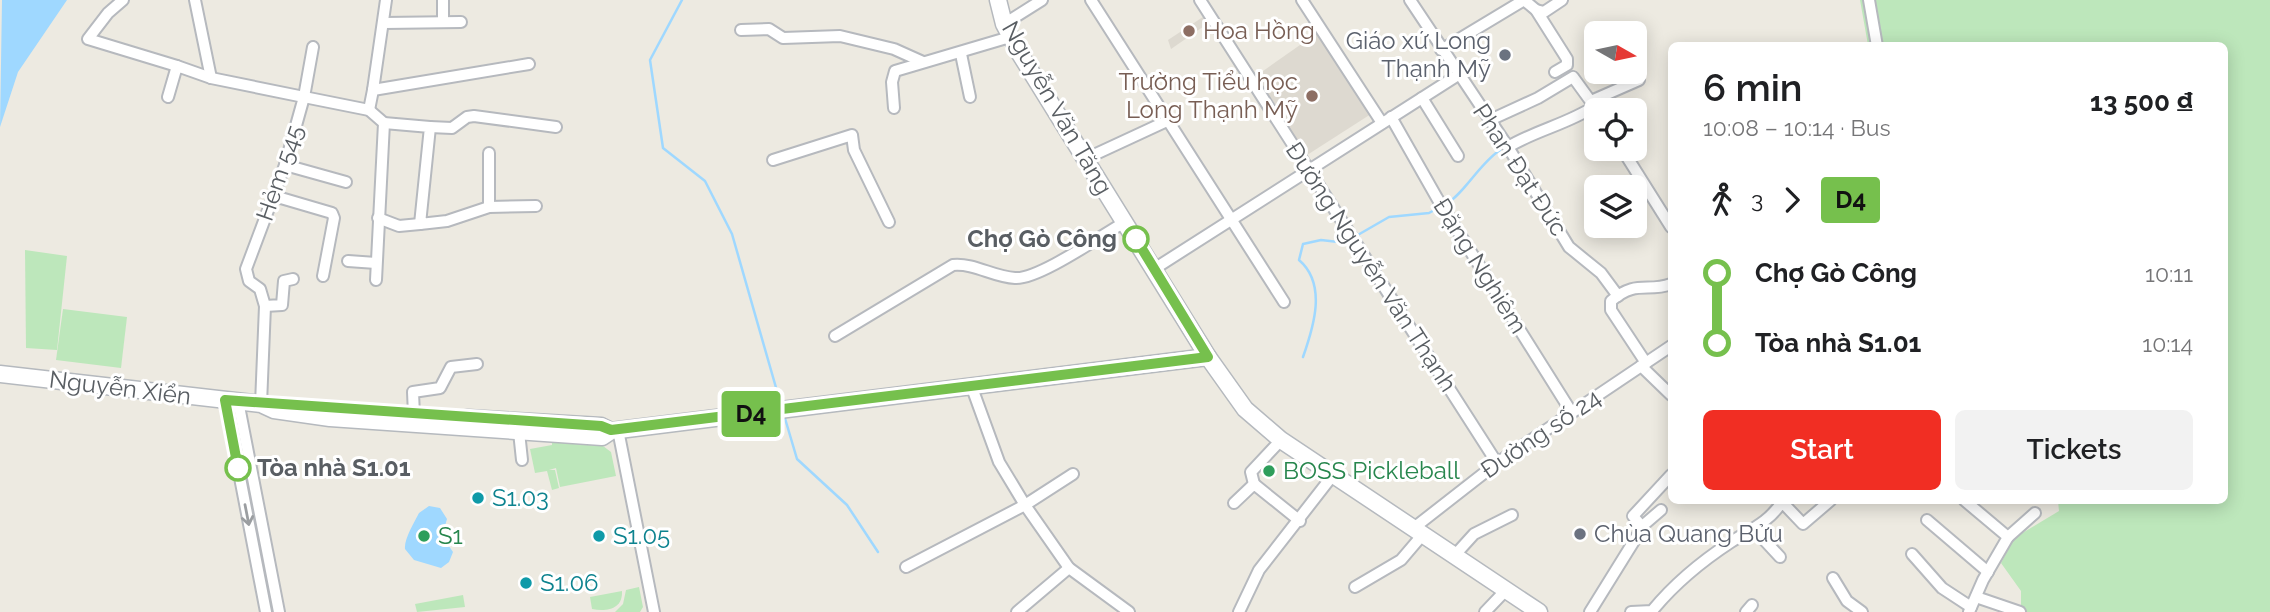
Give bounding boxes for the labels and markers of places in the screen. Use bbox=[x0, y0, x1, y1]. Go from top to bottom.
place label: Hoa Hồng bbox=[1203, 16, 1315, 45]
marker: Hoa Hồng bbox=[1181, 23, 1197, 39]
place label: Giáo xứ Long Thạnh Mỹ bbox=[1346, 26, 1491, 83]
marker: Giáo xứ Long Thạnh Mỹ bbox=[1497, 47, 1513, 63]
place label: Trường Tiểu học Long Thạnh Mỹ bbox=[1119, 67, 1298, 124]
marker: Trường Tiểu học Long Thạnh Mỹ bbox=[1304, 88, 1320, 104]
place label: Chợ Gò Công bbox=[967, 224, 1117, 253]
marker: Chợ Gò Công bbox=[1123, 226, 1149, 252]
place label: Tòa nhà S1.01 bbox=[257, 453, 411, 482]
marker: Tòa nhà S1.01 bbox=[225, 455, 251, 481]
place label: BOSS Pickleball bbox=[1283, 456, 1460, 485]
marker: BOSS Pickleball bbox=[1261, 463, 1277, 479]
place label: S1.03 bbox=[492, 483, 549, 512]
marker: S1.03 bbox=[470, 490, 486, 506]
place label: Chùa Quang Bửu bbox=[1594, 519, 1783, 548]
place label: S1 bbox=[438, 521, 463, 550]
place label: S1.05 bbox=[613, 521, 670, 550]
marker: Chùa Quang Bửu bbox=[1572, 526, 1588, 542]
marker: S1 bbox=[416, 528, 432, 544]
marker: S1.05 bbox=[591, 528, 607, 544]
place label: S1.06 bbox=[540, 568, 599, 597]
marker: S1.06 bbox=[518, 575, 534, 591]

